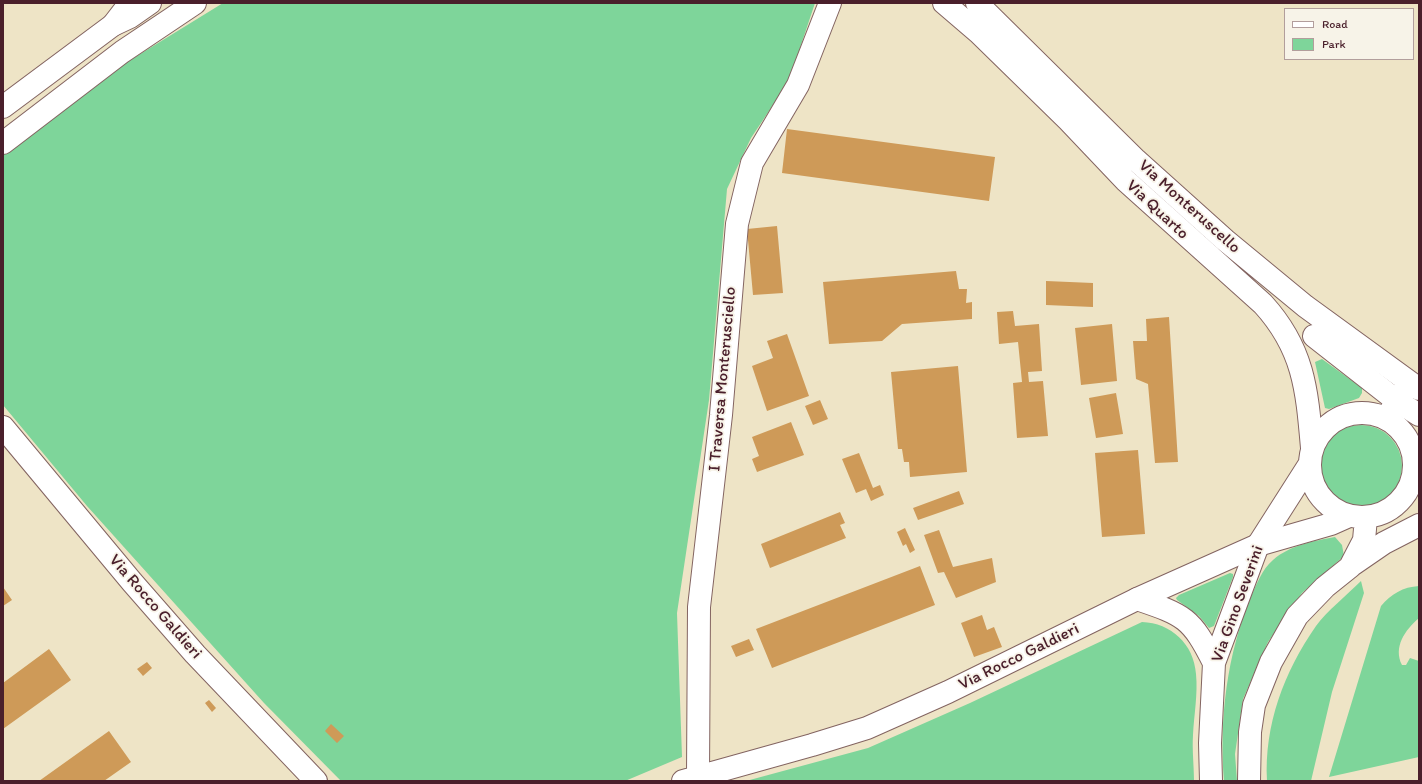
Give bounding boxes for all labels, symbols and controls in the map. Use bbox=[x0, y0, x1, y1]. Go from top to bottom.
legend bbox=[1284, 8, 1414, 60]
text: Road bbox=[1322, 17, 1348, 31]
text: Park bbox=[1322, 37, 1346, 51]
street label: Via Monteruscello bbox=[1134, 156, 1244, 258]
street label: Via Quarto bbox=[1121, 176, 1193, 244]
street label: I Traversa Monterusciello bbox=[705, 286, 741, 472]
street label: Via Gino Severini bbox=[1207, 543, 1269, 665]
street label: Via Rocco Galdieri bbox=[104, 551, 206, 663]
street label: Via Rocco Galdieri bbox=[955, 619, 1083, 695]

